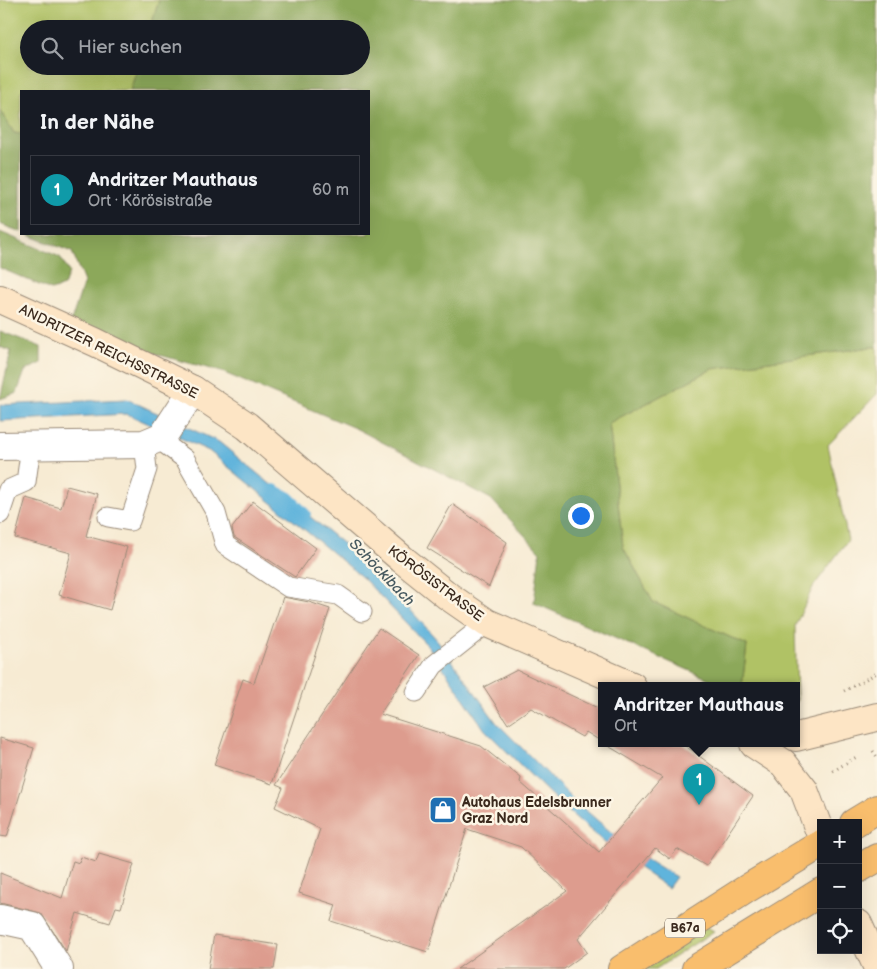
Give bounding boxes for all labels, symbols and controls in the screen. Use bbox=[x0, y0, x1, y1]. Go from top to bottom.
search box bbox=[20, 20, 370, 75]
icon: search bbox=[38, 34, 66, 62]
text: Hier suchen bbox=[78, 36, 182, 59]
text: In der Nähe bbox=[40, 110, 154, 135]
text: Andritzer Mauthaus bbox=[88, 169, 258, 192]
text: 1 bbox=[54, 181, 60, 200]
text: 60 m bbox=[312, 181, 349, 200]
text: Ort · Körösistraße bbox=[88, 192, 213, 211]
street label: ANDRITZER REICHSSTRASSE bbox=[17, 301, 201, 402]
your location bbox=[568, 503, 594, 529]
water label: Schöcklbach bbox=[345, 535, 419, 610]
street label: KÖRÖSISTRASSE bbox=[385, 541, 487, 625]
popup bbox=[598, 682, 800, 747]
text: Andritzer Mauthaus bbox=[614, 694, 784, 717]
text: Ort bbox=[614, 717, 637, 736]
pin: 1 bbox=[683, 764, 715, 805]
place label: Autohaus Edelsbrunner Graz Nord bbox=[461, 794, 612, 827]
shop icon: Autohaus Edelsbrunner Graz Nord bbox=[428, 795, 458, 825]
map controls bbox=[817, 819, 862, 954]
button: + bbox=[817, 819, 862, 864]
button: − bbox=[817, 864, 862, 909]
button: locate bbox=[817, 909, 862, 954]
road number: B67a bbox=[665, 918, 705, 938]

